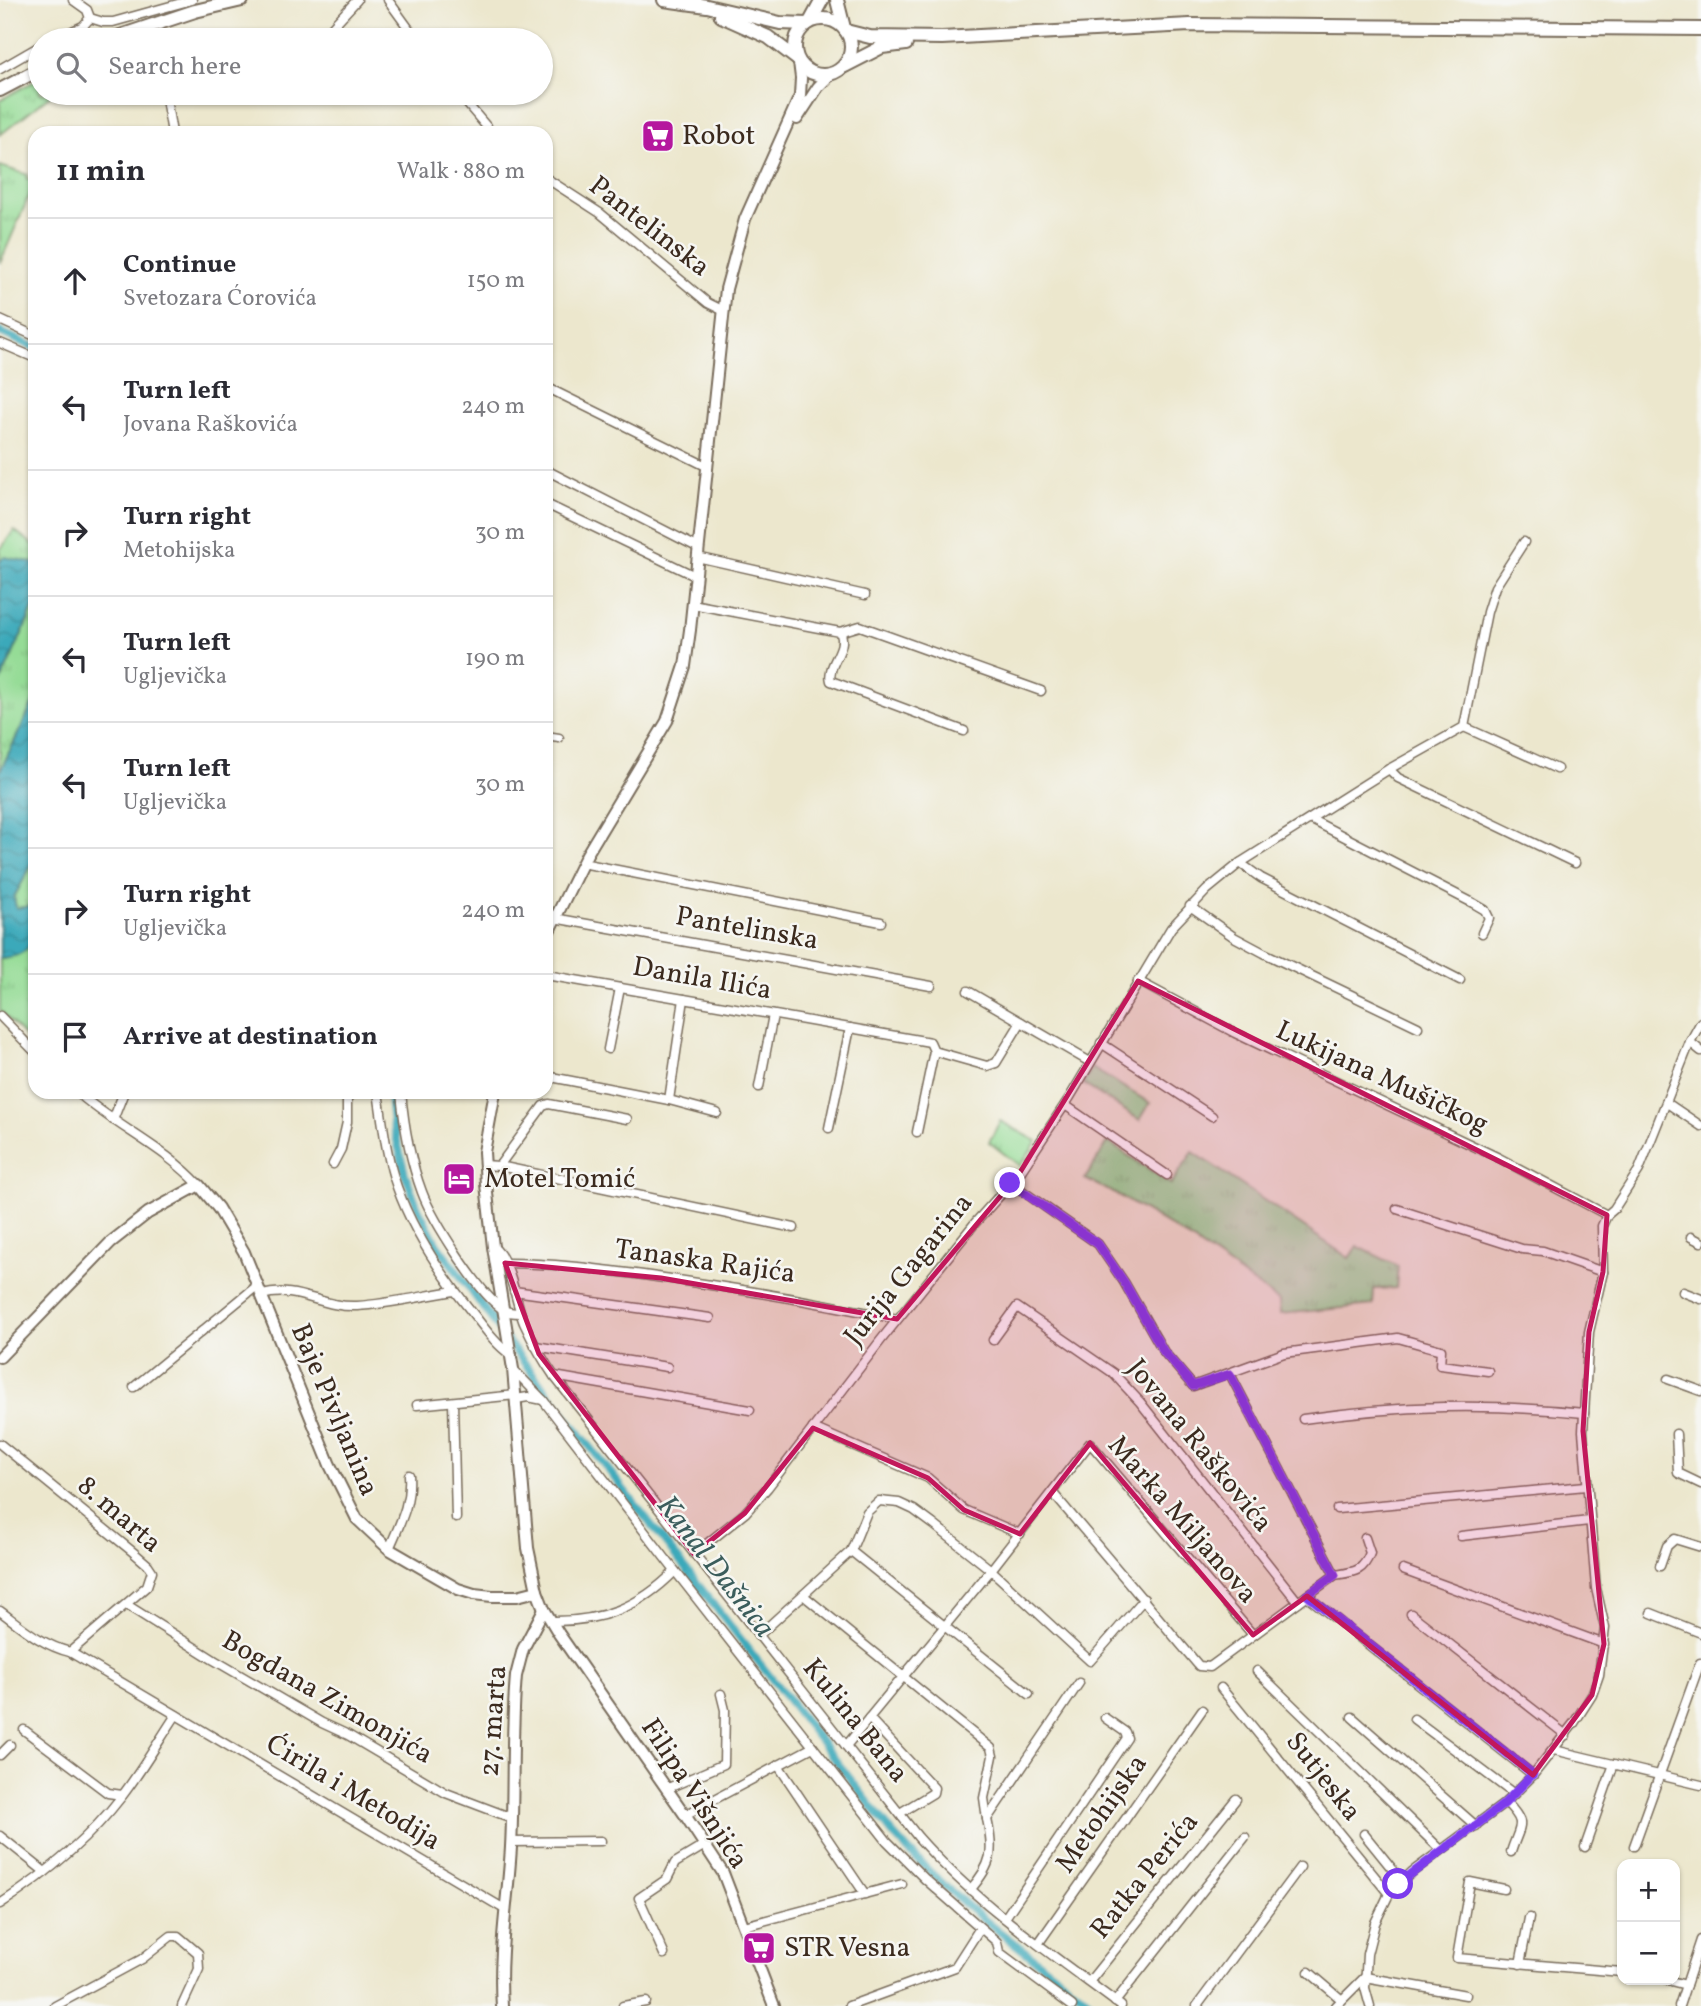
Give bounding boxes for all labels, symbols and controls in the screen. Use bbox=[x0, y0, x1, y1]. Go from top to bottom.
search box bbox=[28, 28, 553, 105]
icon: search bbox=[52, 48, 90, 86]
text: Search here bbox=[108, 49, 241, 85]
supermarket icon: Robot bbox=[639, 117, 677, 155]
place label: Robot bbox=[682, 117, 755, 156]
text: 11 min bbox=[56, 151, 146, 193]
text: Walk · 880 m bbox=[397, 156, 525, 188]
street label: Pantelinska bbox=[580, 167, 718, 287]
text: Continue bbox=[123, 247, 236, 283]
icon: ahead bbox=[56, 262, 94, 300]
text: 150 m bbox=[467, 265, 525, 297]
text: Svetozara Ćorovića bbox=[123, 283, 317, 315]
text: Turn left bbox=[123, 373, 231, 409]
icon: left bbox=[56, 388, 94, 426]
text: 240 m bbox=[461, 391, 525, 423]
text: Jovana Raškovića bbox=[123, 409, 298, 441]
text: Turn right bbox=[123, 499, 251, 535]
icon: right bbox=[56, 514, 94, 552]
text: 30 m bbox=[475, 517, 525, 549]
text: Metohijska bbox=[123, 535, 235, 567]
text: Turn left bbox=[123, 625, 231, 661]
icon: left bbox=[56, 640, 94, 678]
text: 190 m bbox=[465, 643, 525, 675]
text: Ugljevička bbox=[123, 661, 227, 693]
text: Turn left bbox=[123, 751, 231, 787]
icon: left bbox=[56, 766, 94, 804]
text: 30 m bbox=[475, 769, 525, 801]
text: Ugljevička bbox=[123, 787, 227, 819]
text: Turn right bbox=[123, 877, 251, 913]
icon: right bbox=[56, 892, 94, 930]
text: 240 m bbox=[461, 895, 525, 927]
street label: Pantelinska bbox=[672, 897, 822, 961]
text: Ugljevička bbox=[123, 913, 227, 945]
street label: Danila Ilića bbox=[629, 948, 775, 1010]
street label: Lukijana Mušičkog bbox=[1269, 1012, 1495, 1144]
icon: arrive bbox=[56, 1018, 94, 1056]
text: Arrive at destination bbox=[123, 1019, 378, 1055]
hotel icon: Motel Tomić bbox=[440, 1160, 478, 1198]
place label: Motel Tomić bbox=[484, 1160, 635, 1199]
route end bbox=[994, 1167, 1025, 1198]
street label: Jurija Gagarina bbox=[835, 1186, 983, 1354]
street label: Tanaska Rajića bbox=[612, 1230, 798, 1294]
street label: Baje Pivljanina bbox=[280, 1318, 388, 1502]
street label: Jovana Raškovića bbox=[1117, 1351, 1281, 1541]
street label: Marka Miljanova bbox=[1098, 1427, 1266, 1613]
street label: 8. marta bbox=[68, 1467, 170, 1563]
water label: Kanal Dašnica bbox=[646, 1487, 784, 1647]
street label: Bogdana Zimonjića bbox=[214, 1622, 440, 1774]
street label: Kulina Bana bbox=[793, 1650, 917, 1792]
street label: 27. marta bbox=[471, 1664, 517, 1778]
street label: Filipa Višnjića bbox=[631, 1711, 757, 1877]
street label: Sutjeska bbox=[1276, 1724, 1370, 1830]
street label: Ćirila i Metodija bbox=[258, 1725, 448, 1861]
street label: Metohijska bbox=[1047, 1747, 1157, 1881]
street label: Ratka Perića bbox=[1082, 1804, 1208, 1948]
map controls bbox=[1617, 1859, 1680, 1985]
button: + bbox=[1617, 1859, 1680, 1922]
route start bbox=[1382, 1868, 1413, 1899]
button: − bbox=[1617, 1922, 1680, 1985]
supermarket icon: STR Vesna bbox=[740, 1929, 778, 1967]
place label: STR Vesna bbox=[784, 1929, 910, 1968]

